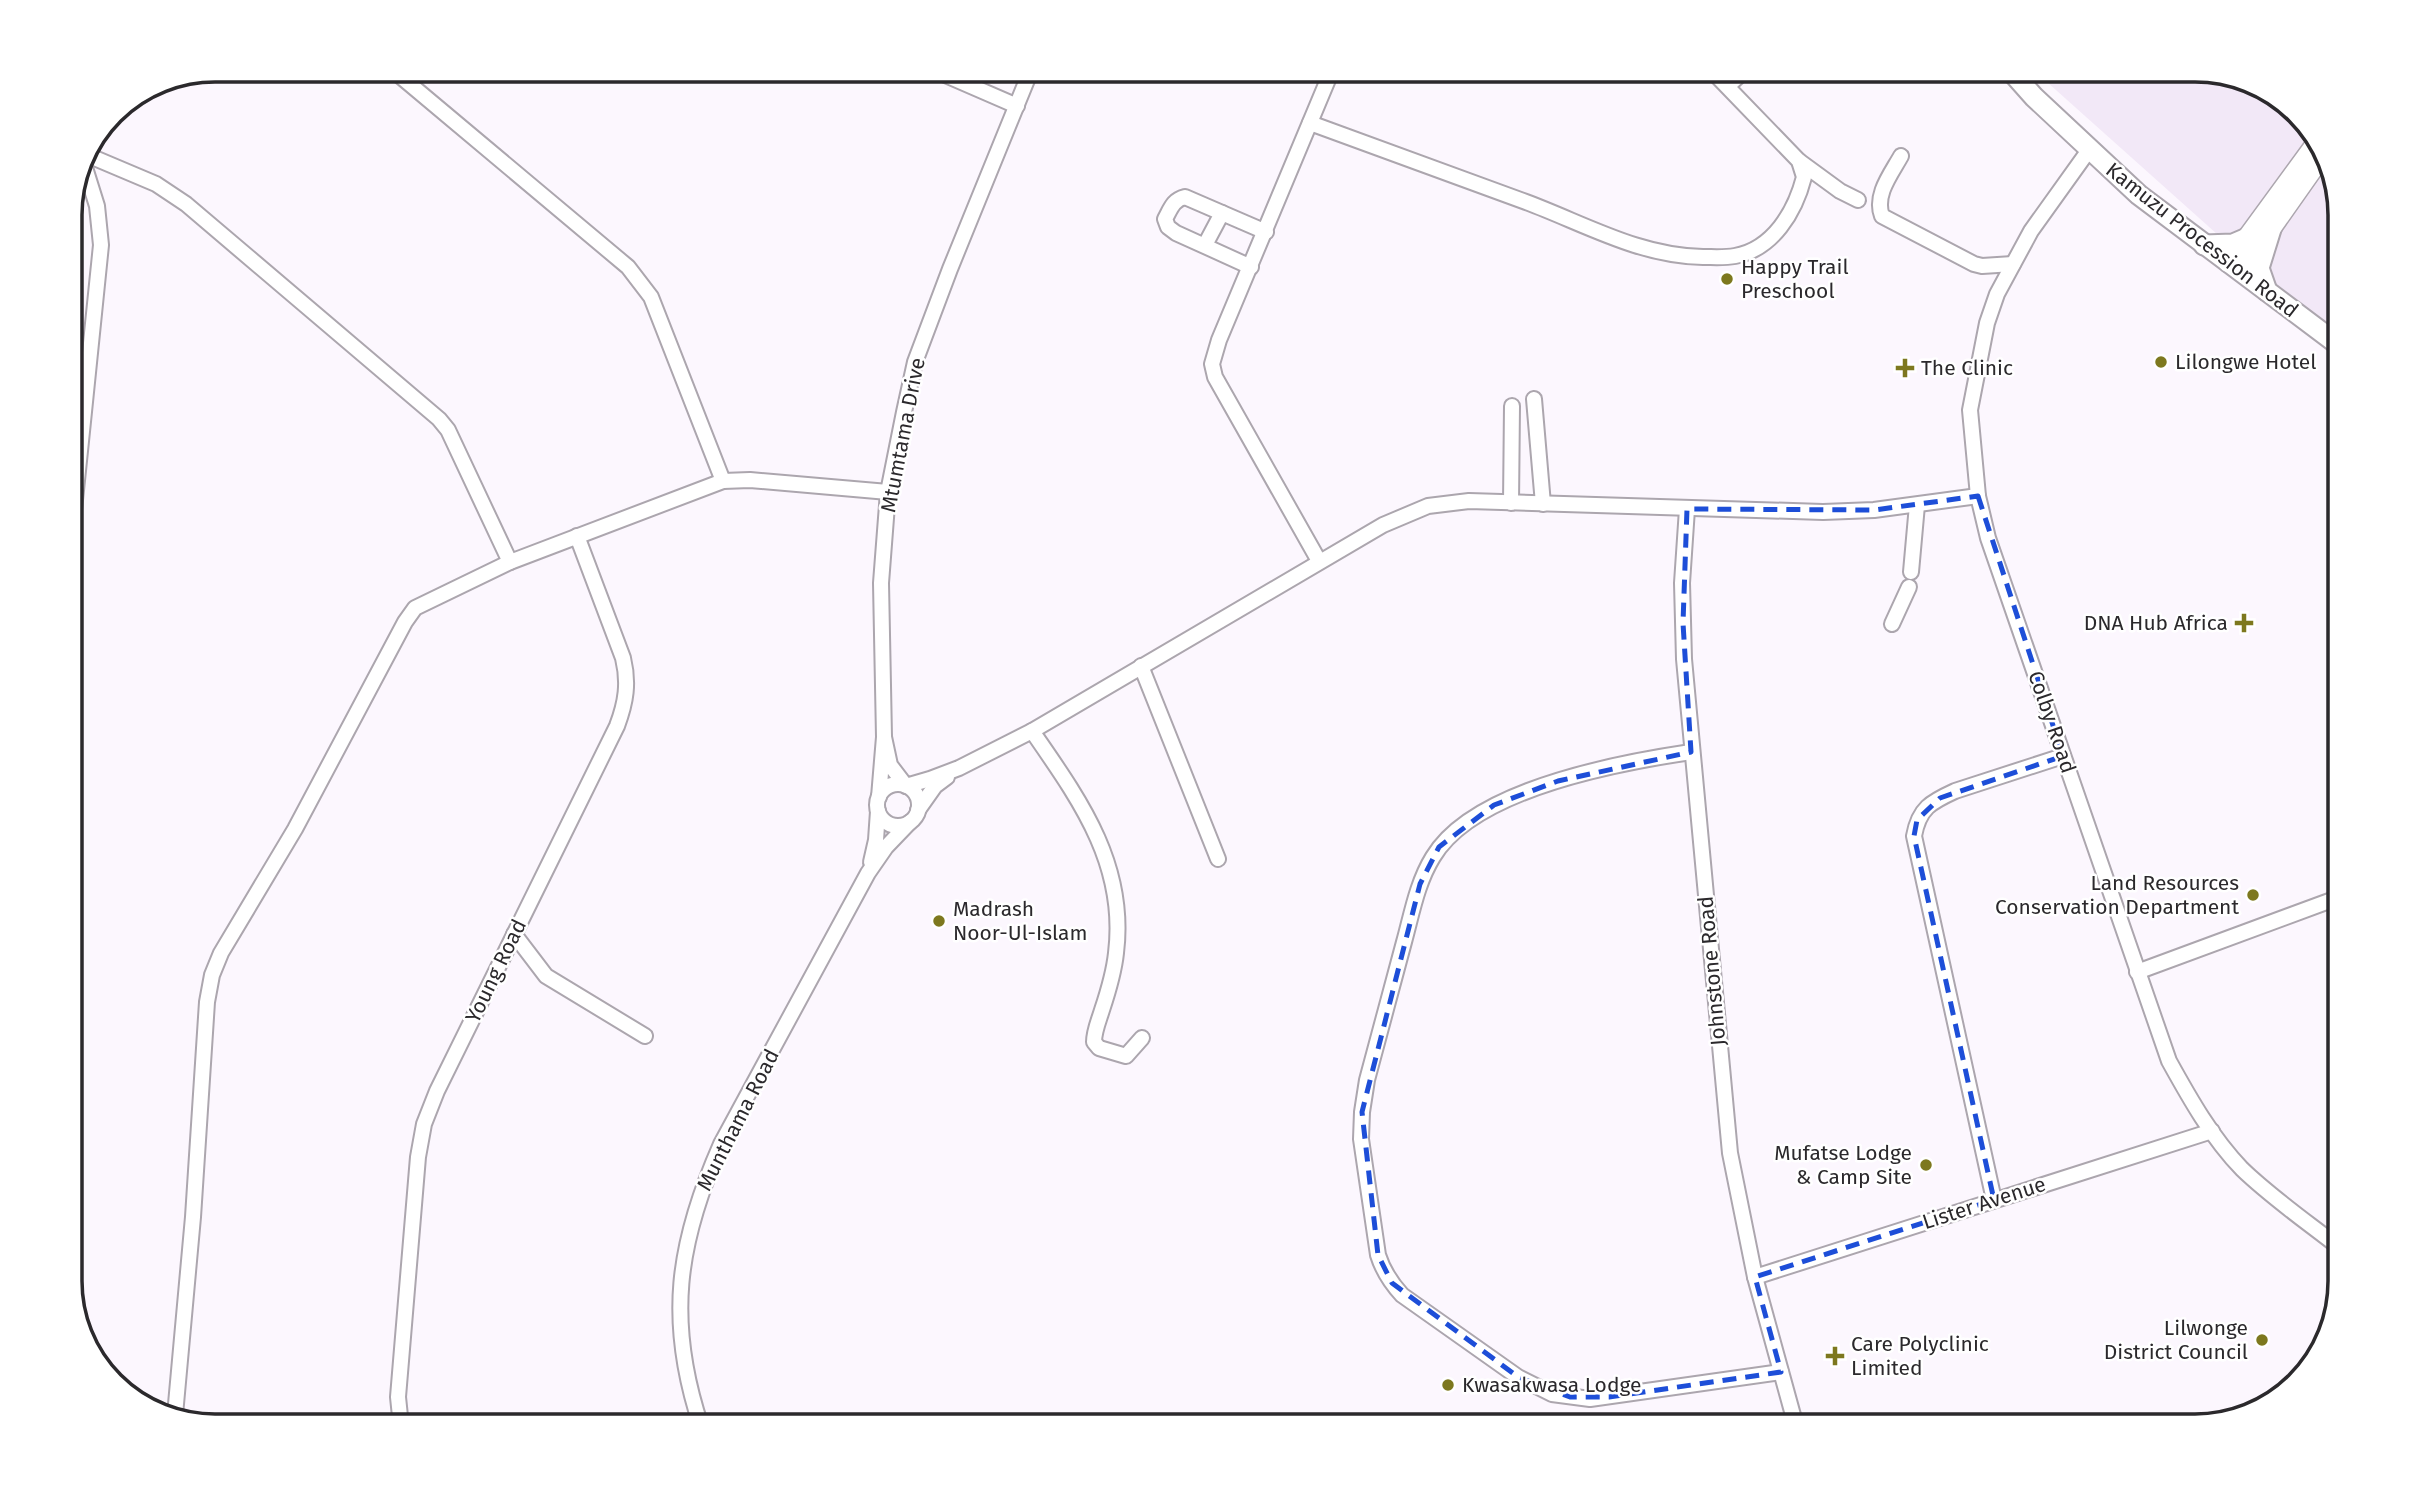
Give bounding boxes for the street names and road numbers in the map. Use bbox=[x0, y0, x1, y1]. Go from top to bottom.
street label: Kamuzu Procession Road bbox=[2101, 157, 2303, 323]
street label: Mtumtama Drive bbox=[875, 355, 931, 515]
street label: Colby Road bbox=[2022, 667, 2082, 777]
street label: Johnstone Road bbox=[1692, 895, 1732, 1047]
street label: Young Road bbox=[460, 915, 532, 1027]
street label: Munthama Road bbox=[691, 1045, 785, 1195]
street label: Lister Avenue bbox=[1919, 1171, 2049, 1235]

